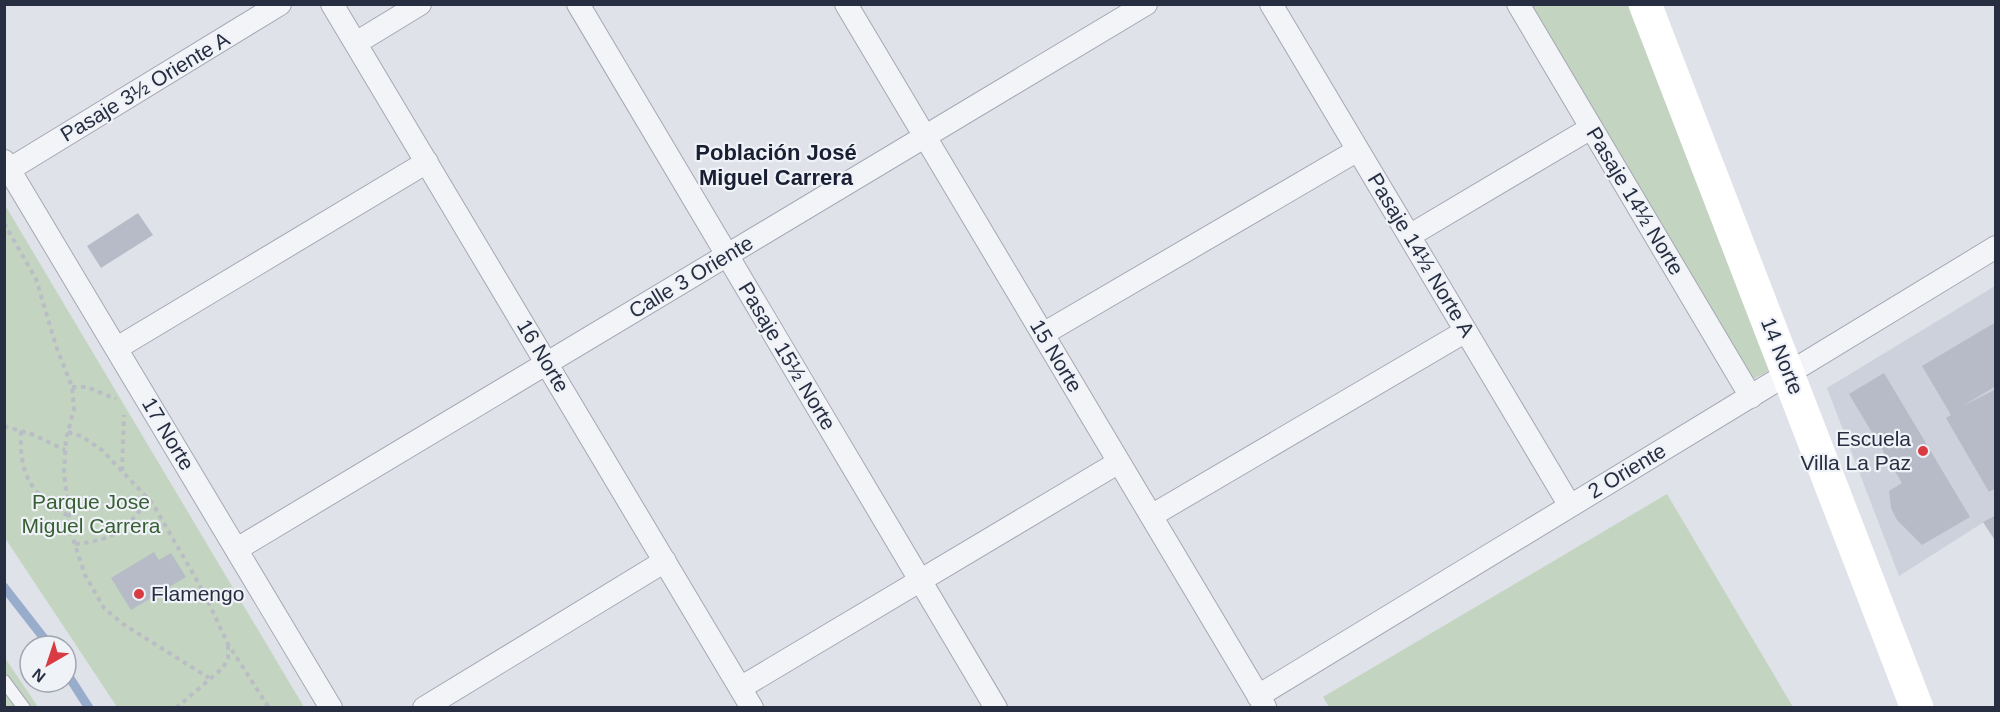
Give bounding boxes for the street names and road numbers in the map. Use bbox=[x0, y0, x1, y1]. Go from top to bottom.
street label: Pasaje 3½ Oriente A bbox=[56, 27, 233, 146]
street label: Pasaje 14½ Norte bbox=[1582, 123, 1689, 279]
street label: Pasaje 14½ Norte A bbox=[1363, 169, 1479, 341]
street label: Calle 3 Oriente bbox=[625, 231, 757, 323]
street label: Pasaje 15½ Norte bbox=[734, 278, 841, 434]
street label: 14 Norte bbox=[1757, 314, 1808, 397]
street label: 16 Norte bbox=[513, 315, 574, 396]
street label: 15 Norte bbox=[1026, 315, 1087, 396]
street label: 17 Norte bbox=[138, 393, 199, 474]
street label: 2 Oriente bbox=[1584, 438, 1670, 503]

